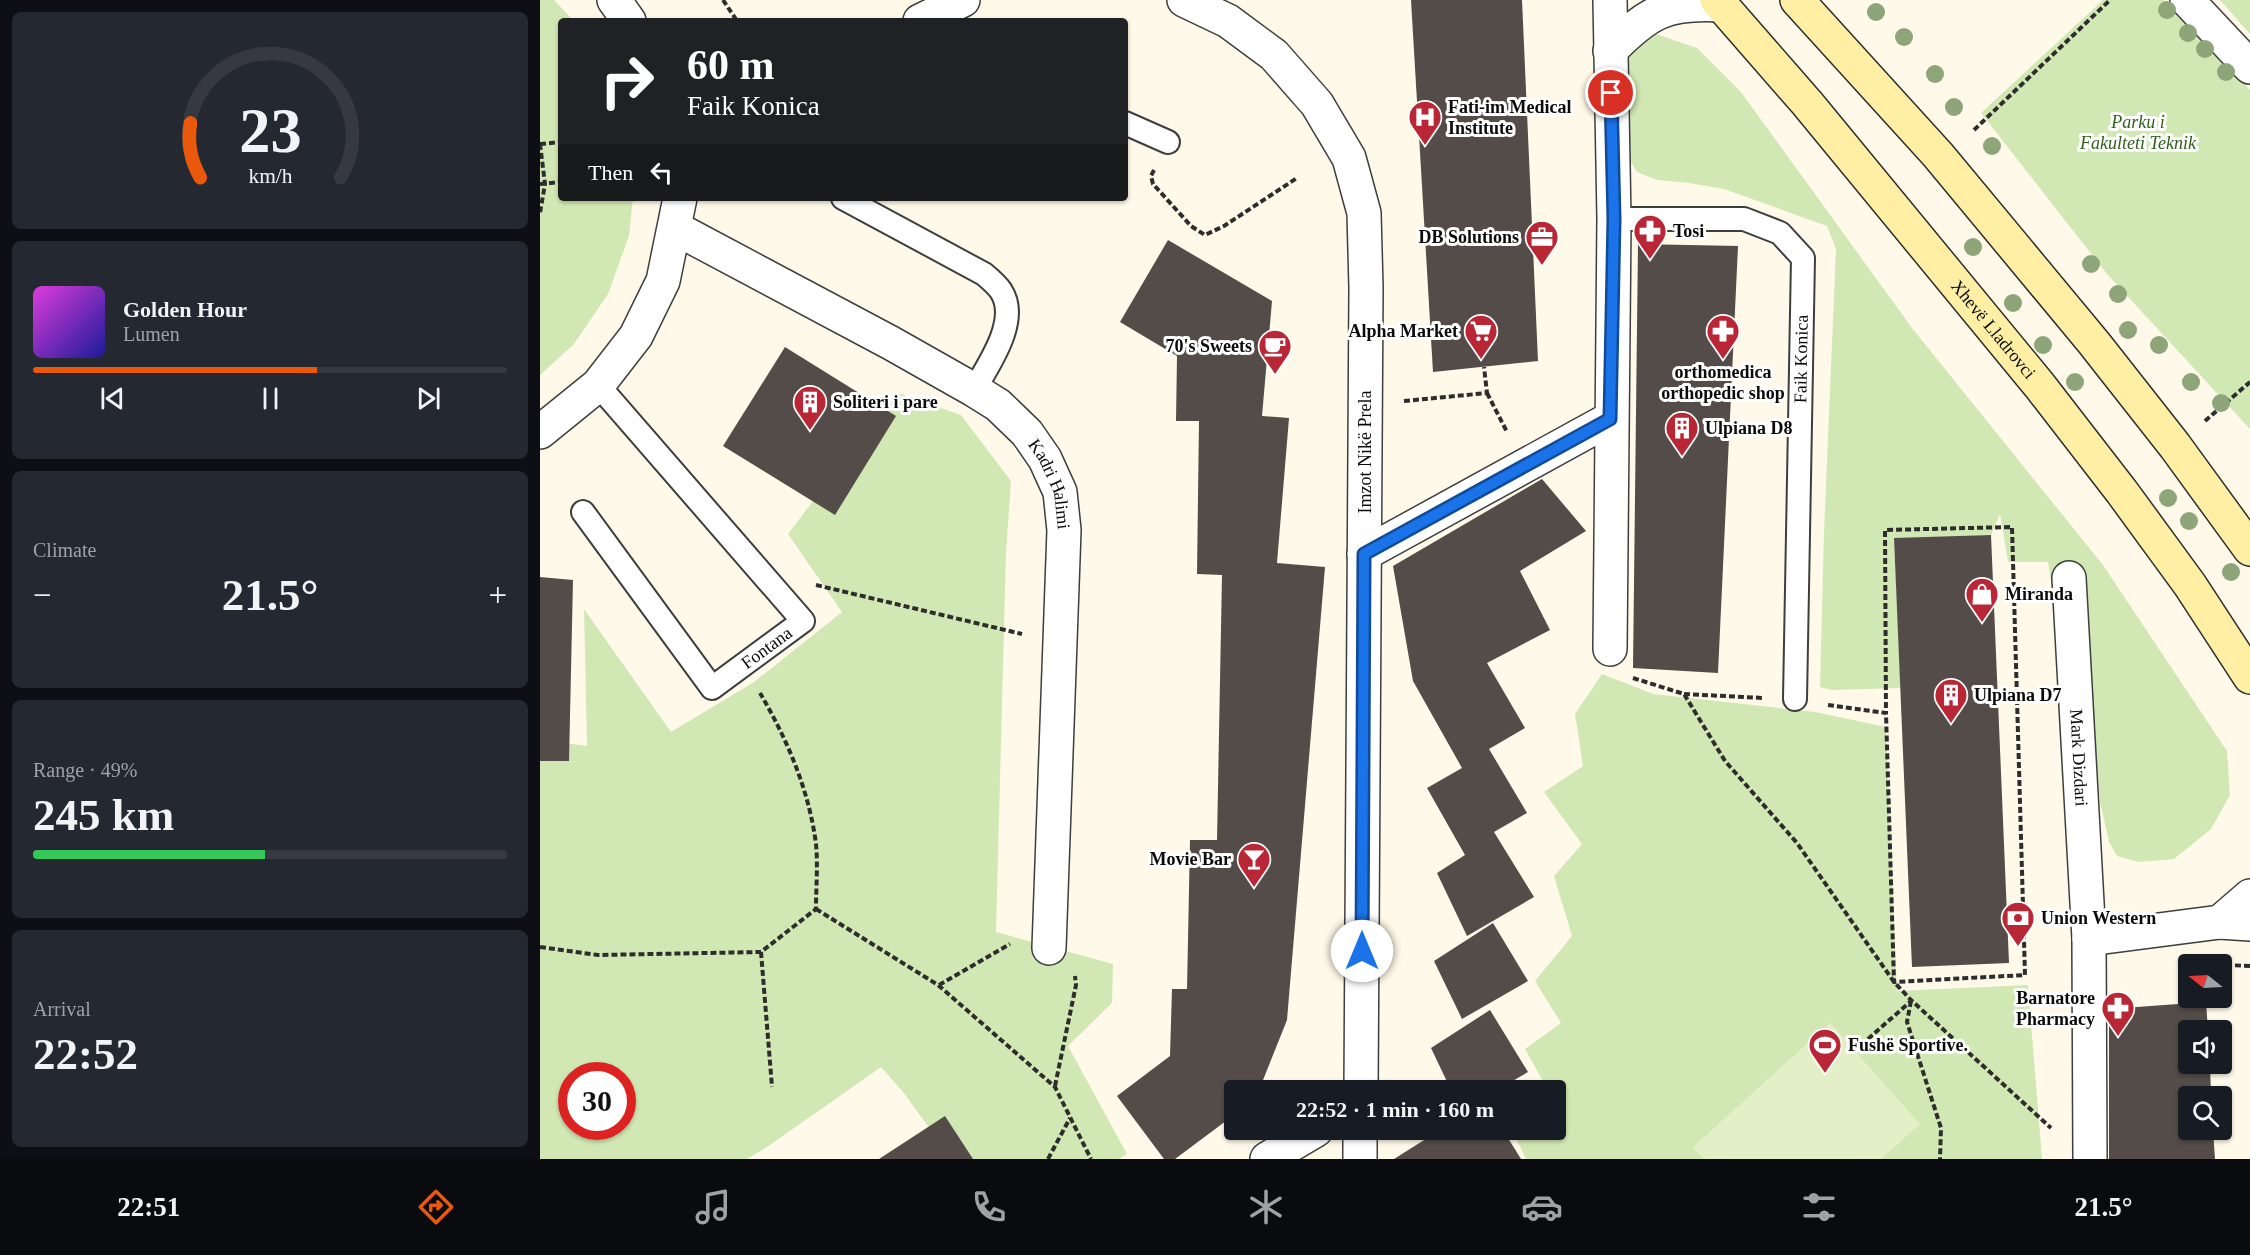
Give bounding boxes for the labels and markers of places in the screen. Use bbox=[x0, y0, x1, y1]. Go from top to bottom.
pin bbox=[1585, 67, 1636, 118]
place label: Fati-im Medical Institute bbox=[1448, 97, 1571, 138]
hospital icon: Fati-im Medical Institute bbox=[1407, 99, 1443, 146]
pharmacy icon: Tosi bbox=[1632, 213, 1668, 260]
office icon: DB Solutions bbox=[1524, 219, 1560, 266]
place label: Tosi bbox=[1673, 221, 1704, 241]
place label: DB Solutions bbox=[1418, 227, 1519, 247]
supermarket icon: Alpha Market bbox=[1463, 313, 1499, 360]
pharmacy icon: orthomedica orthopedic shop bbox=[1705, 313, 1741, 360]
place label: Alpha Market bbox=[1349, 321, 1458, 341]
cafe icon: 70's Sweets bbox=[1257, 328, 1293, 375]
place label: 70's Sweets bbox=[1166, 336, 1252, 356]
place label: orthomedica orthopedic shop bbox=[1661, 362, 1785, 403]
building icon: Soliteri i pare bbox=[792, 384, 828, 431]
place label: Soliteri i pare bbox=[833, 392, 938, 412]
building icon: Ulpiana D8 bbox=[1664, 410, 1700, 457]
place label: Ulpiana D8 bbox=[1705, 418, 1793, 438]
shop icon: Miranda bbox=[1964, 576, 2000, 623]
place label: Miranda bbox=[2005, 584, 2073, 604]
building icon: Ulpiana D7 bbox=[1933, 677, 1969, 724]
place label: Ulpiana D7 bbox=[1974, 685, 2062, 705]
bar icon: Movie Bar bbox=[1236, 841, 1272, 888]
place label: Movie Bar bbox=[1150, 849, 1231, 869]
bank icon: Union Western bbox=[2000, 900, 2036, 947]
place label: Union Western bbox=[2041, 908, 2156, 928]
place label: Barnatore Pharmacy bbox=[2016, 988, 2095, 1029]
pharmacy icon: Barnatore Pharmacy bbox=[2100, 990, 2136, 1037]
sports icon: Fushë Sportive. bbox=[1807, 1027, 1843, 1074]
place label: Fushë Sportive. bbox=[1848, 1035, 1968, 1055]

